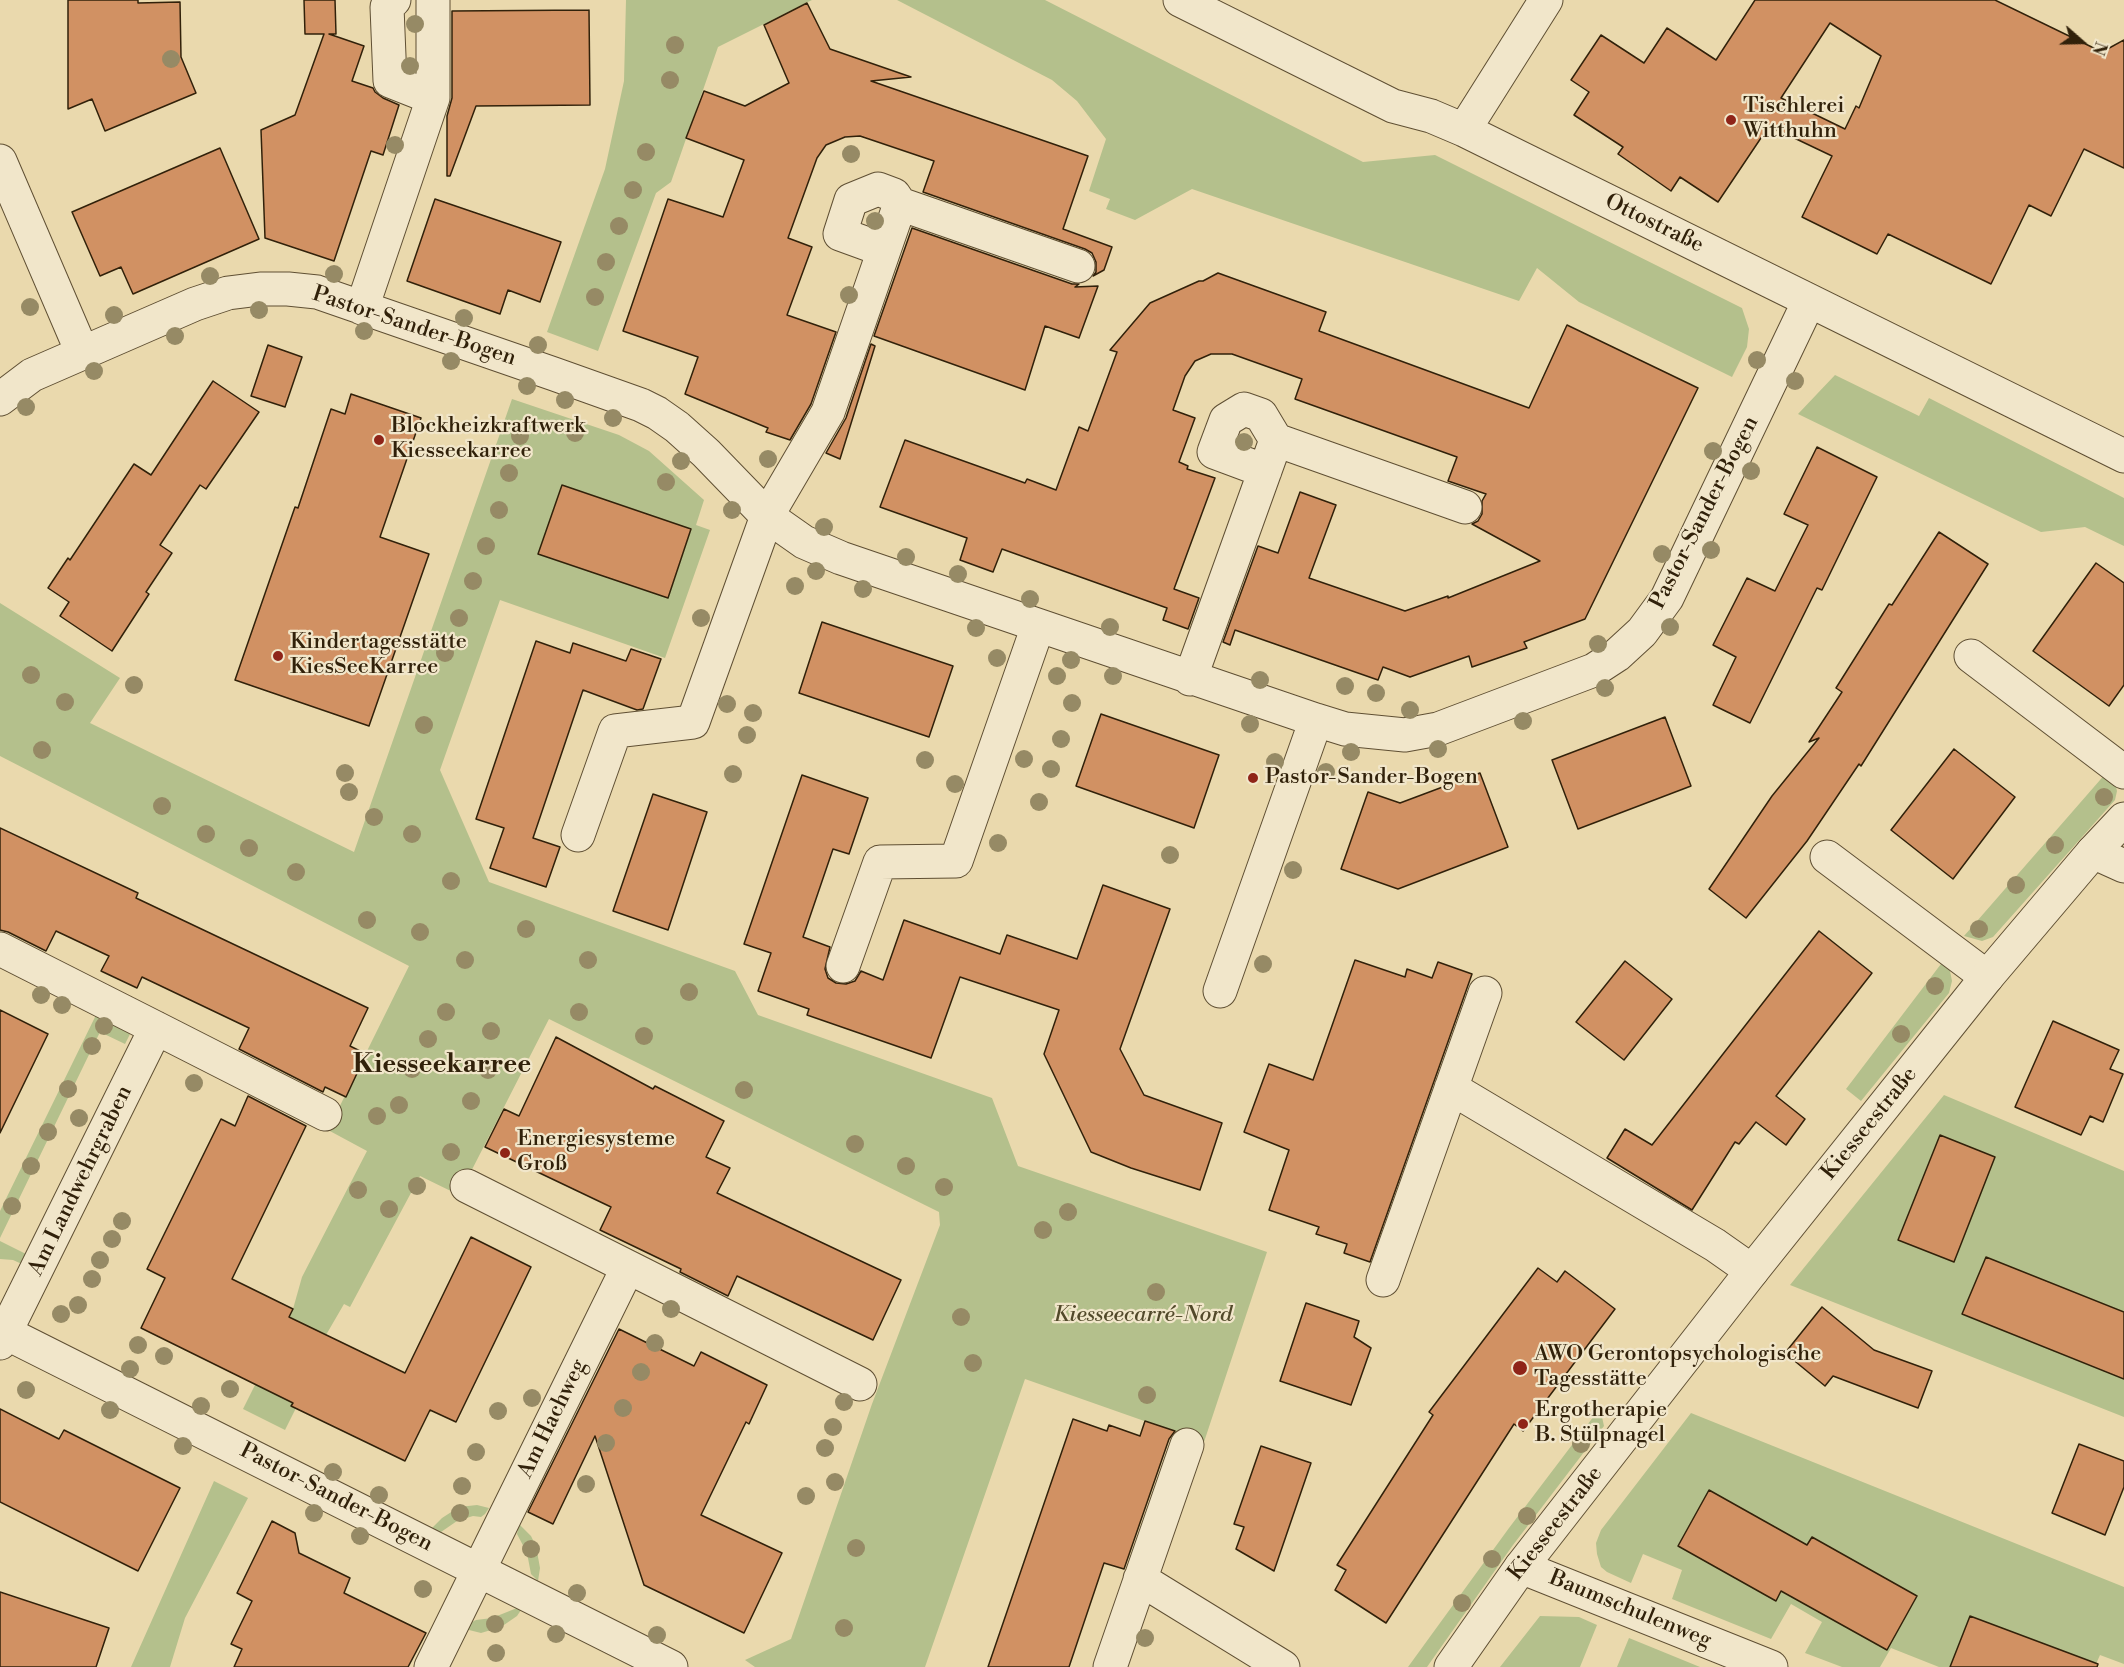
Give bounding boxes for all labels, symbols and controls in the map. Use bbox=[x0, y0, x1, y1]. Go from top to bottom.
north arrow bbox=[2052, 12, 2112, 72]
text: N bbox=[2087, 39, 2110, 58]
place label: Tischlerei Witthuhn bbox=[1743, 94, 1845, 146]
marker: Tischlerei Witthuhn bbox=[1724, 113, 1738, 127]
street label: Ottostraße bbox=[1600, 189, 1708, 259]
street label: Pastor-Sander-Bogen bbox=[309, 282, 519, 372]
street label: Pastor-Sander-Bogen bbox=[1645, 412, 1765, 614]
place label: Blockheizkraftwerk Kiesseekarree bbox=[391, 414, 585, 466]
marker: Blockheizkraftwerk Kiesseekarree bbox=[372, 433, 386, 447]
place label: Kindertagesstätte KiesSeeKarree bbox=[290, 630, 467, 682]
marker: Kindertagesstätte KiesSeeKarree bbox=[271, 649, 285, 663]
place label: Pastor-Sander-Bogen bbox=[1265, 765, 1478, 791]
marker: Pastor-Sander-Bogen bbox=[1246, 771, 1260, 785]
district label: Kiesseekarree bbox=[353, 1050, 531, 1082]
street label: Kiesseestraße bbox=[1816, 1062, 1924, 1186]
street label: Am Landwehrgraben bbox=[23, 1082, 139, 1280]
place label: Energiesysteme Groß bbox=[517, 1127, 675, 1178]
marker: Energiesysteme Groß bbox=[498, 1146, 512, 1160]
park label: Kiesseecarré-Nord bbox=[1054, 1303, 1232, 1329]
place label: AWO Gerontopsychologische Tagesstätte bbox=[1534, 1342, 1821, 1394]
street label: Am Hachweg bbox=[513, 1355, 593, 1483]
marker: AWO Gerontopsychologische Tagesstätte bbox=[1511, 1359, 1529, 1377]
place label: Ergotherapie B. Stülpnagel bbox=[1535, 1398, 1667, 1450]
marker: Ergotherapie B. Stülpnagel bbox=[1516, 1417, 1530, 1431]
street label: Pastor-Sander-Bogen bbox=[235, 1438, 437, 1558]
street label: Kiesseestraße bbox=[1503, 1462, 1609, 1586]
street label: Baumschulenweg bbox=[1545, 1565, 1715, 1655]

